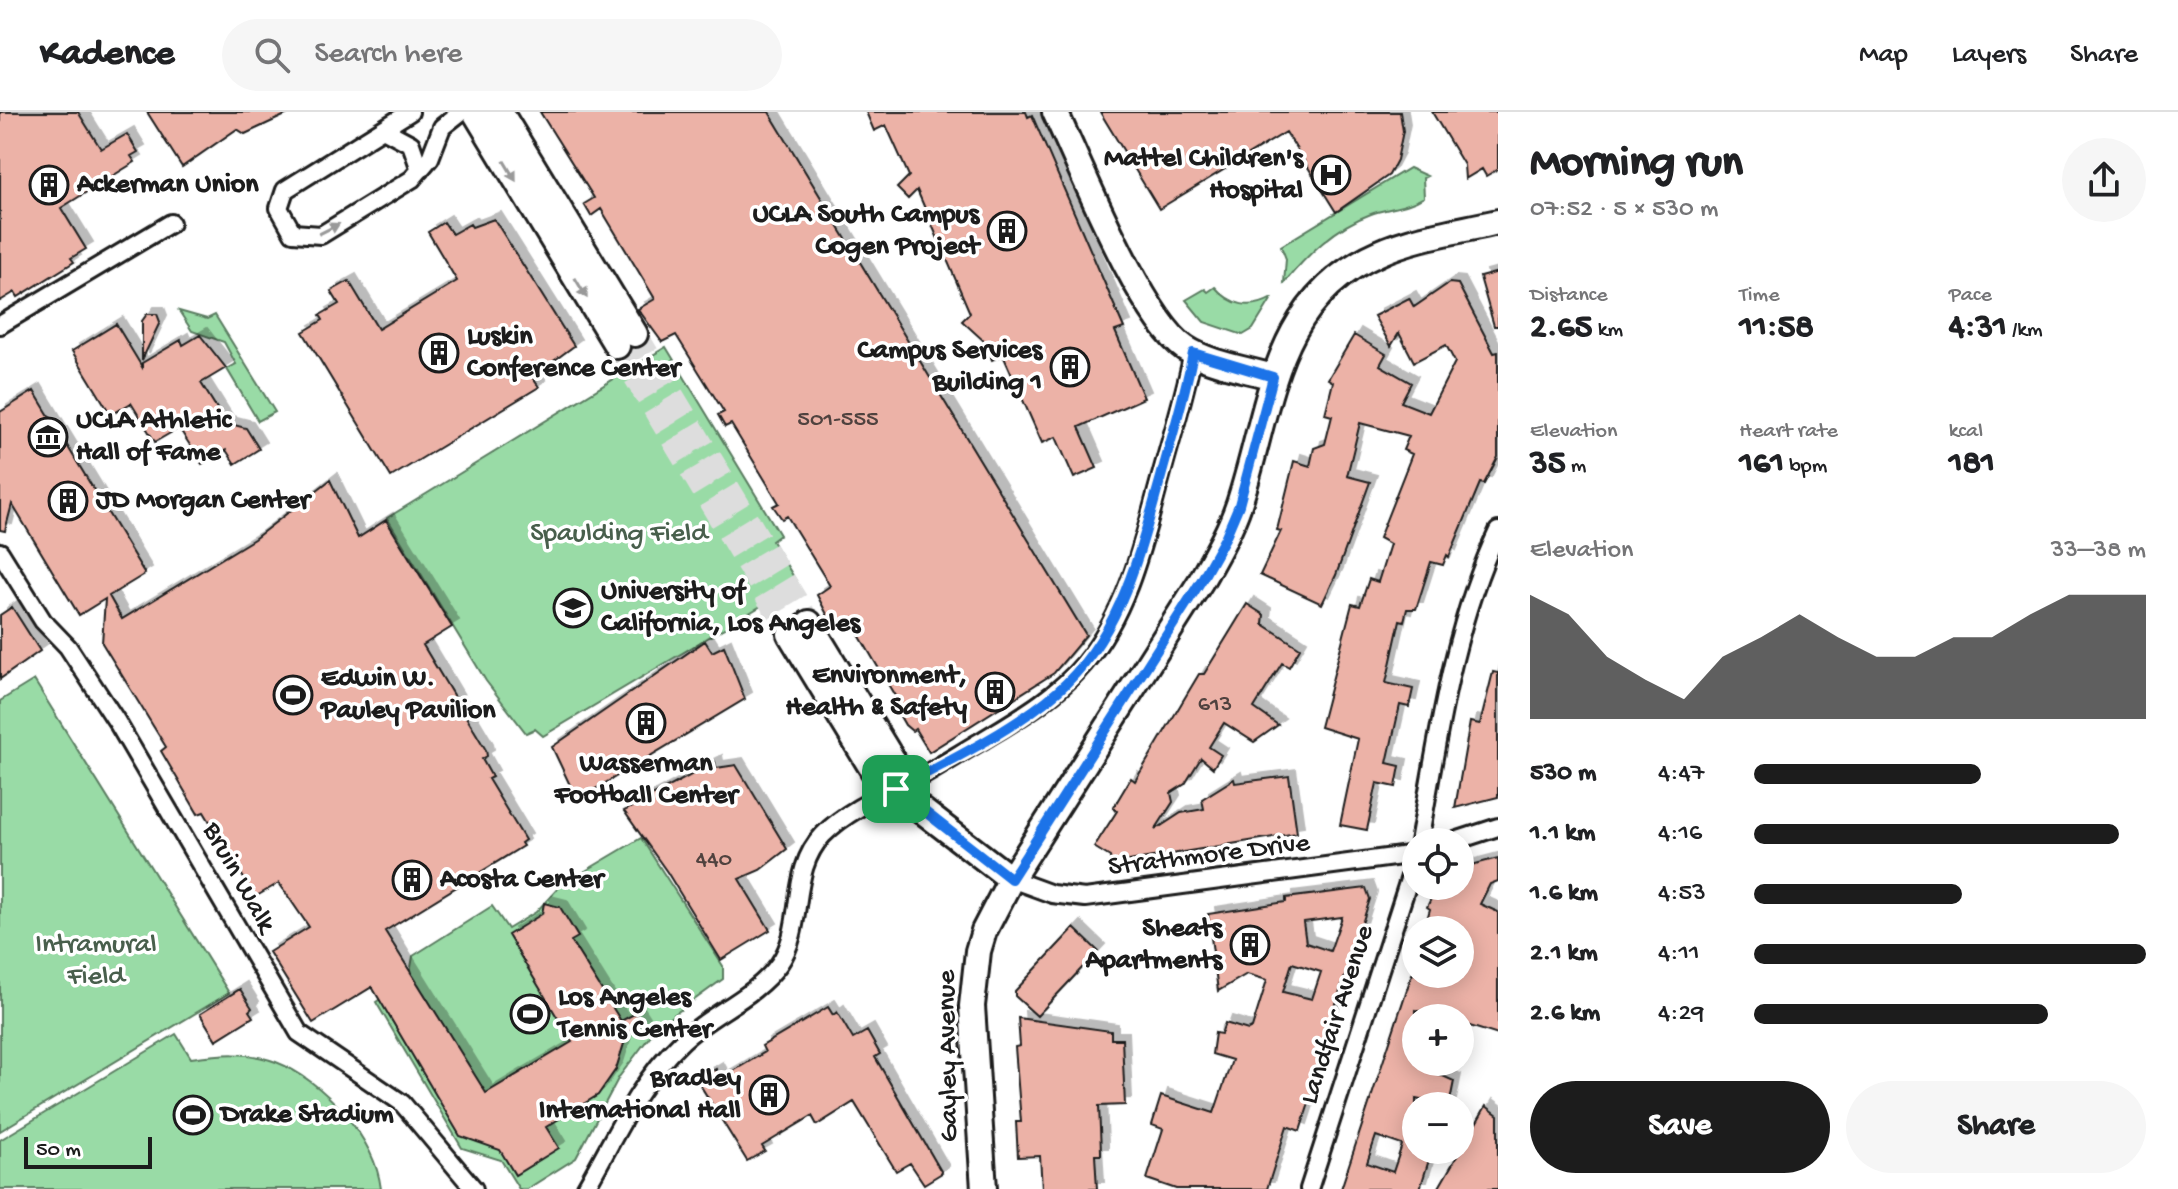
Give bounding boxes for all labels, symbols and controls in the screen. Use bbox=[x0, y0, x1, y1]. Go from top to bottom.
search box bbox=[222, 19, 782, 91]
text: Kadence bbox=[40, 33, 174, 77]
icon: search bbox=[250, 33, 294, 77]
text: Search here bbox=[314, 38, 462, 73]
text: Map bbox=[1859, 39, 1908, 72]
text: Layers bbox=[1952, 39, 2026, 72]
text: Share bbox=[2070, 39, 2138, 72]
button: share bbox=[2062, 138, 2146, 222]
text: Morning run bbox=[1530, 139, 1743, 191]
place label: Mattel Children's Hospital bbox=[1104, 143, 1305, 208]
hospital icon: Mattel Children's Hospital bbox=[1310, 154, 1352, 196]
one-way arrow bbox=[503, 160, 517, 182]
building icon: Ackerman Union bbox=[28, 164, 70, 206]
place label: Ackerman Union bbox=[76, 169, 259, 202]
text: 07:52 · 5 × 530 m bbox=[1530, 195, 1718, 226]
place label: UCLA South Campus Cogen Project bbox=[753, 199, 982, 264]
building icon: UCLA South Campus Cogen Project bbox=[986, 210, 1028, 252]
one-way arrow bbox=[318, 223, 340, 237]
one-way arrow bbox=[574, 277, 588, 299]
text: Distance bbox=[1530, 283, 1608, 309]
text: Time bbox=[1739, 283, 1780, 309]
text: Pace bbox=[1949, 283, 1992, 309]
text: 2.65 bbox=[1530, 309, 1592, 349]
text: 11:58 bbox=[1739, 309, 1814, 349]
text: 4:31 bbox=[1949, 309, 2007, 349]
text: km bbox=[1592, 318, 1623, 344]
text: /km bbox=[2007, 318, 2043, 344]
place label: Luskin Conference Center bbox=[467, 321, 683, 386]
building icon: Luskin Conference Center bbox=[418, 332, 460, 374]
place label: Campus Services Building 1 bbox=[857, 335, 1044, 400]
building icon: Campus Services Building 1 bbox=[1049, 346, 1091, 388]
place label: UCLA Athletic Hall of Fame bbox=[76, 405, 233, 470]
house number: 501-555 bbox=[797, 406, 879, 435]
museum icon: UCLA Athletic Hall of Fame bbox=[27, 416, 69, 458]
text: Elevation bbox=[1530, 419, 1617, 445]
text: Heart rate bbox=[1739, 419, 1838, 445]
text: kcal bbox=[1949, 419, 1983, 445]
text: 35 bbox=[1530, 445, 1566, 485]
text: 161 bbox=[1739, 445, 1784, 485]
text: 181 bbox=[1949, 445, 1995, 485]
text: m bbox=[1566, 454, 1586, 480]
text: bpm bbox=[1784, 454, 1827, 480]
building icon: JD Morgan Center bbox=[47, 480, 89, 522]
place label: JD Morgan Center bbox=[95, 485, 313, 518]
park label: Spaulding Field bbox=[530, 518, 710, 551]
text: Elevation bbox=[1530, 536, 1633, 567]
text: 33–38 m bbox=[2051, 536, 2146, 567]
place label: University of California, Los Angeles bbox=[601, 576, 862, 641]
school or university icon: University of California, Los Angeles bbox=[552, 587, 594, 629]
place label: Environment, Health & Safety bbox=[785, 660, 967, 725]
place label: Edwin W. Pauley Pavilion bbox=[319, 663, 496, 728]
building icon: Environment, Health & Safety bbox=[974, 671, 1016, 713]
sports icon: Edwin W. Pauley Pavilion bbox=[272, 674, 314, 716]
house number: 613 bbox=[1198, 691, 1232, 720]
building icon: Wasserman Football Center bbox=[625, 702, 667, 744]
place label: Wasserman Football Center bbox=[554, 748, 741, 813]
pin bbox=[862, 755, 930, 823]
text: 530 m bbox=[1530, 759, 1597, 790]
text: 4:47 bbox=[1658, 759, 1704, 790]
icon: arrive bbox=[874, 767, 918, 811]
street label: Bruin Walk bbox=[194, 816, 283, 941]
text: 1.1 km bbox=[1530, 819, 1595, 850]
text: 4:16 bbox=[1658, 819, 1702, 850]
street label: Strathmore Drive bbox=[1106, 827, 1312, 885]
map controls bbox=[1402, 828, 1474, 1164]
button: locate bbox=[1402, 828, 1474, 900]
house number: 440 bbox=[696, 846, 732, 875]
building icon: Acosta Center bbox=[391, 859, 433, 901]
place label: Acosta Center bbox=[439, 864, 606, 897]
text: 1.6 km bbox=[1530, 879, 1598, 910]
text: 4:53 bbox=[1658, 879, 1706, 910]
place label: Sheats Apartments bbox=[1084, 913, 1224, 978]
button: layers bbox=[1402, 916, 1474, 988]
street label: Landfair Avenue bbox=[1293, 921, 1383, 1109]
building icon: Sheats Apartments bbox=[1229, 924, 1271, 966]
park label: Intramural Field bbox=[35, 929, 157, 994]
text: 2.1 km bbox=[1530, 939, 1598, 970]
text: 4:11 bbox=[1658, 939, 1699, 970]
street label: Gayley Avenue bbox=[931, 969, 967, 1142]
place label: Los Angeles Tennis Center bbox=[556, 982, 715, 1047]
sports icon: Los Angeles Tennis Center bbox=[509, 993, 551, 1035]
text: 2.6 km bbox=[1530, 999, 1600, 1030]
text: 4:29 bbox=[1658, 999, 1704, 1030]
button: + bbox=[1402, 1004, 1474, 1076]
place label: Bradley International Hall bbox=[539, 1063, 741, 1128]
building icon: Bradley International Hall bbox=[748, 1074, 790, 1116]
button: Save bbox=[1530, 1081, 1830, 1173]
button: Share bbox=[1846, 1081, 2146, 1173]
button: − bbox=[1402, 1092, 1474, 1164]
sports icon: Drake Stadium bbox=[172, 1094, 214, 1136]
place label: Drake Stadium bbox=[218, 1099, 394, 1132]
scale bar bbox=[24, 1133, 152, 1169]
text: 50 m bbox=[36, 1138, 81, 1164]

